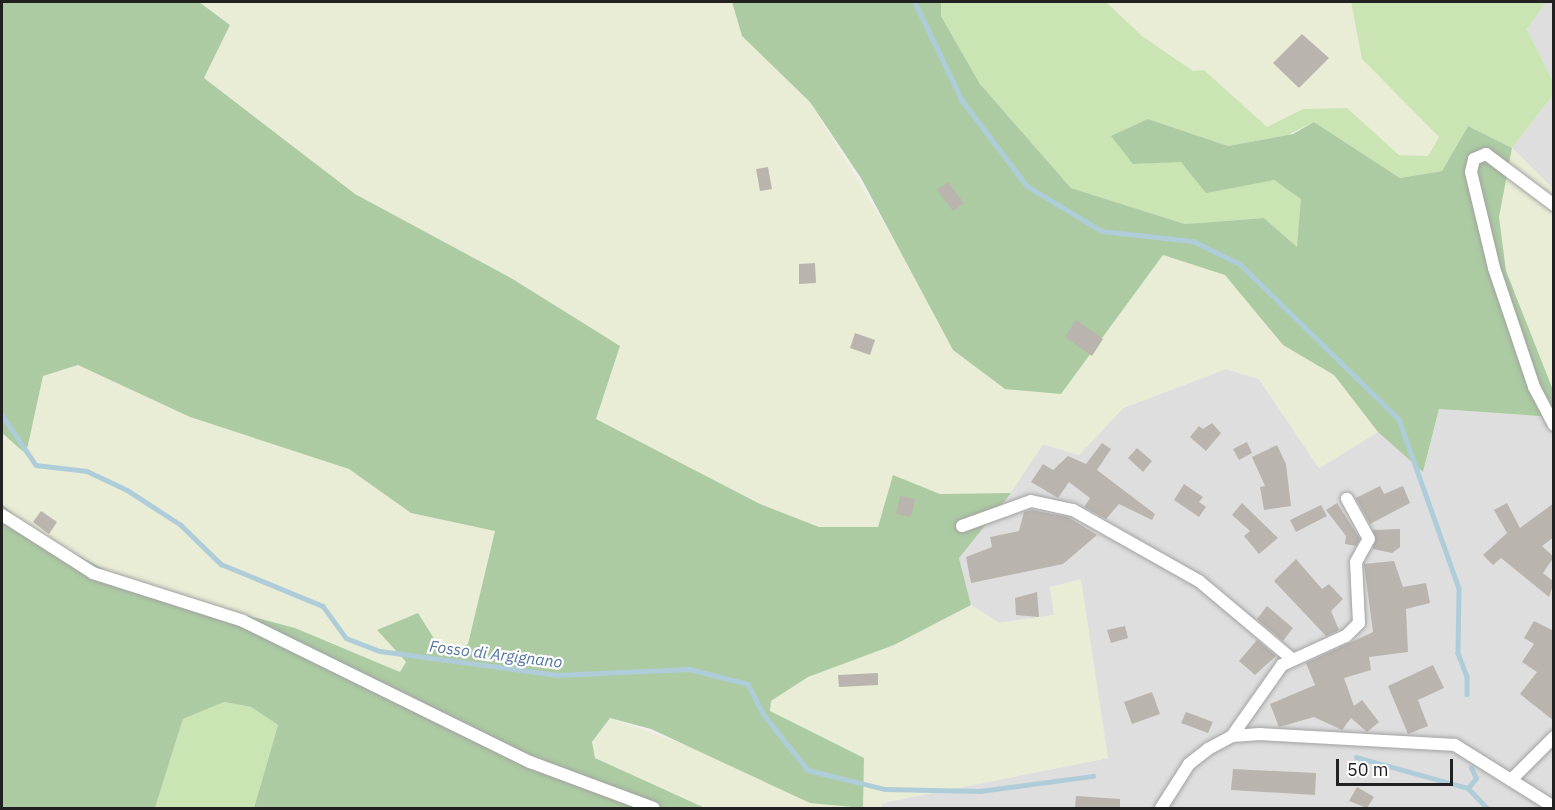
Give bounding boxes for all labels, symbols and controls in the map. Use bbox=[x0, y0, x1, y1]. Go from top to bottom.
water label: Fosso di Argignano bbox=[428, 636, 564, 672]
scale bar bbox=[1339, 747, 1456, 785]
text: 50 m bbox=[1347, 758, 1389, 781]

